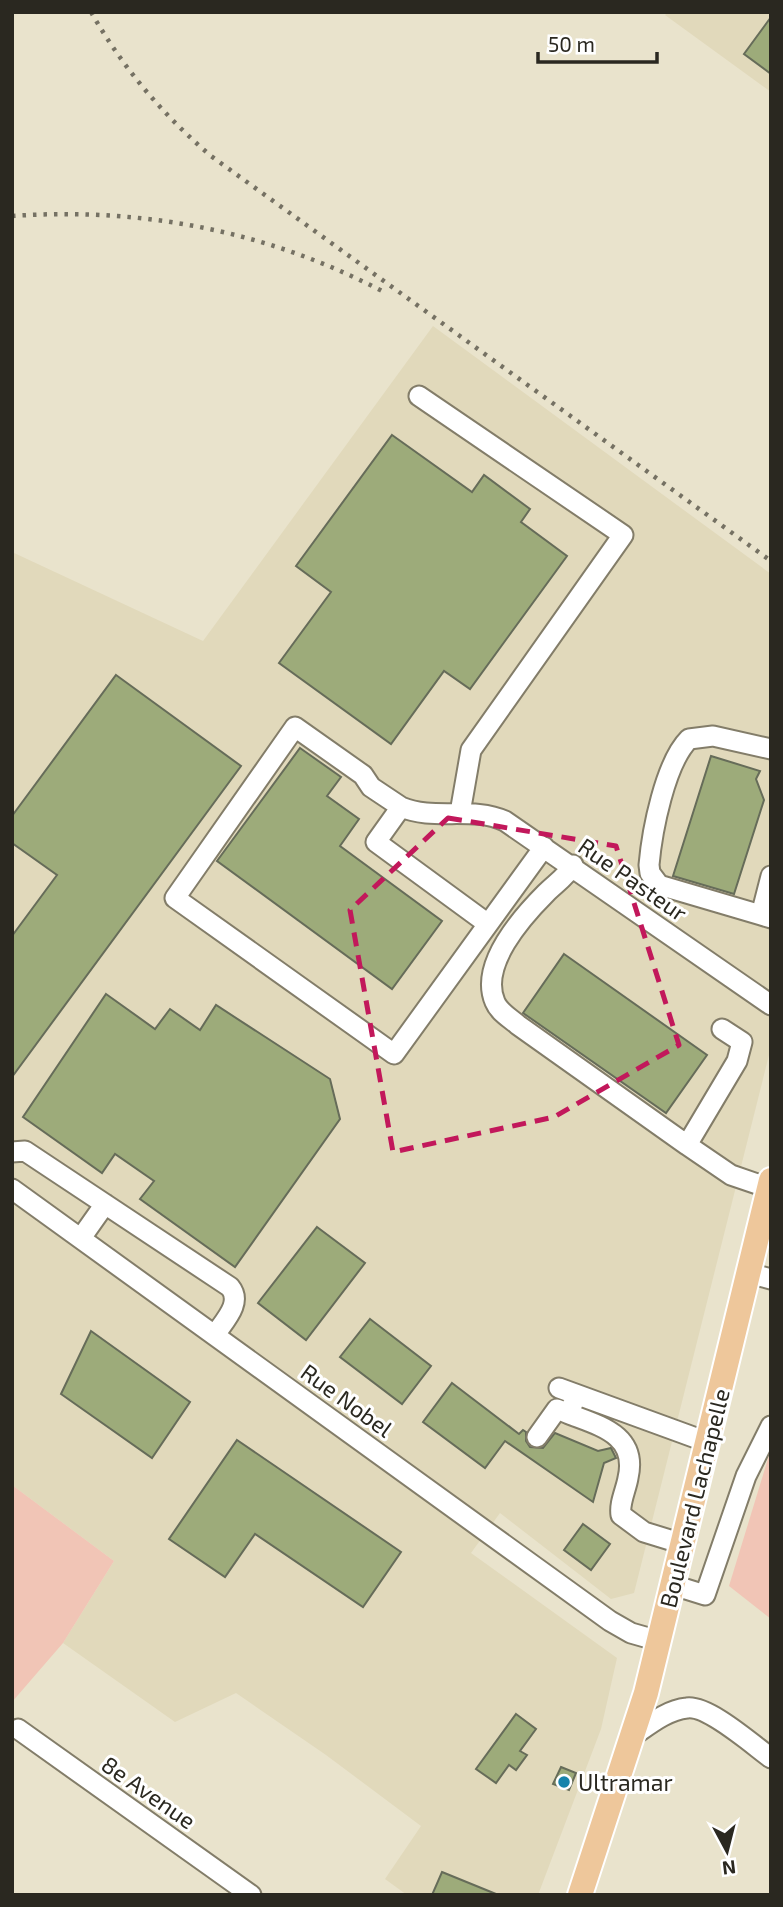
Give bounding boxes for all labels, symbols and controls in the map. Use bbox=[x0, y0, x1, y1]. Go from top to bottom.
scale bar bbox=[538, 21, 657, 65]
text: 50 m bbox=[548, 31, 595, 56]
street label: Rue Pasteur bbox=[573, 831, 693, 927]
street label: Rue Nobel bbox=[296, 1357, 398, 1443]
street label: Boulevard Lachapelle bbox=[653, 1385, 735, 1611]
street label: 8e Avenue bbox=[97, 1750, 201, 1834]
place label: Ultramar bbox=[578, 1768, 673, 1796]
marker: Ultramar bbox=[556, 1774, 572, 1790]
north arrow bbox=[692, 1816, 762, 1886]
text: N bbox=[721, 1856, 737, 1881]

